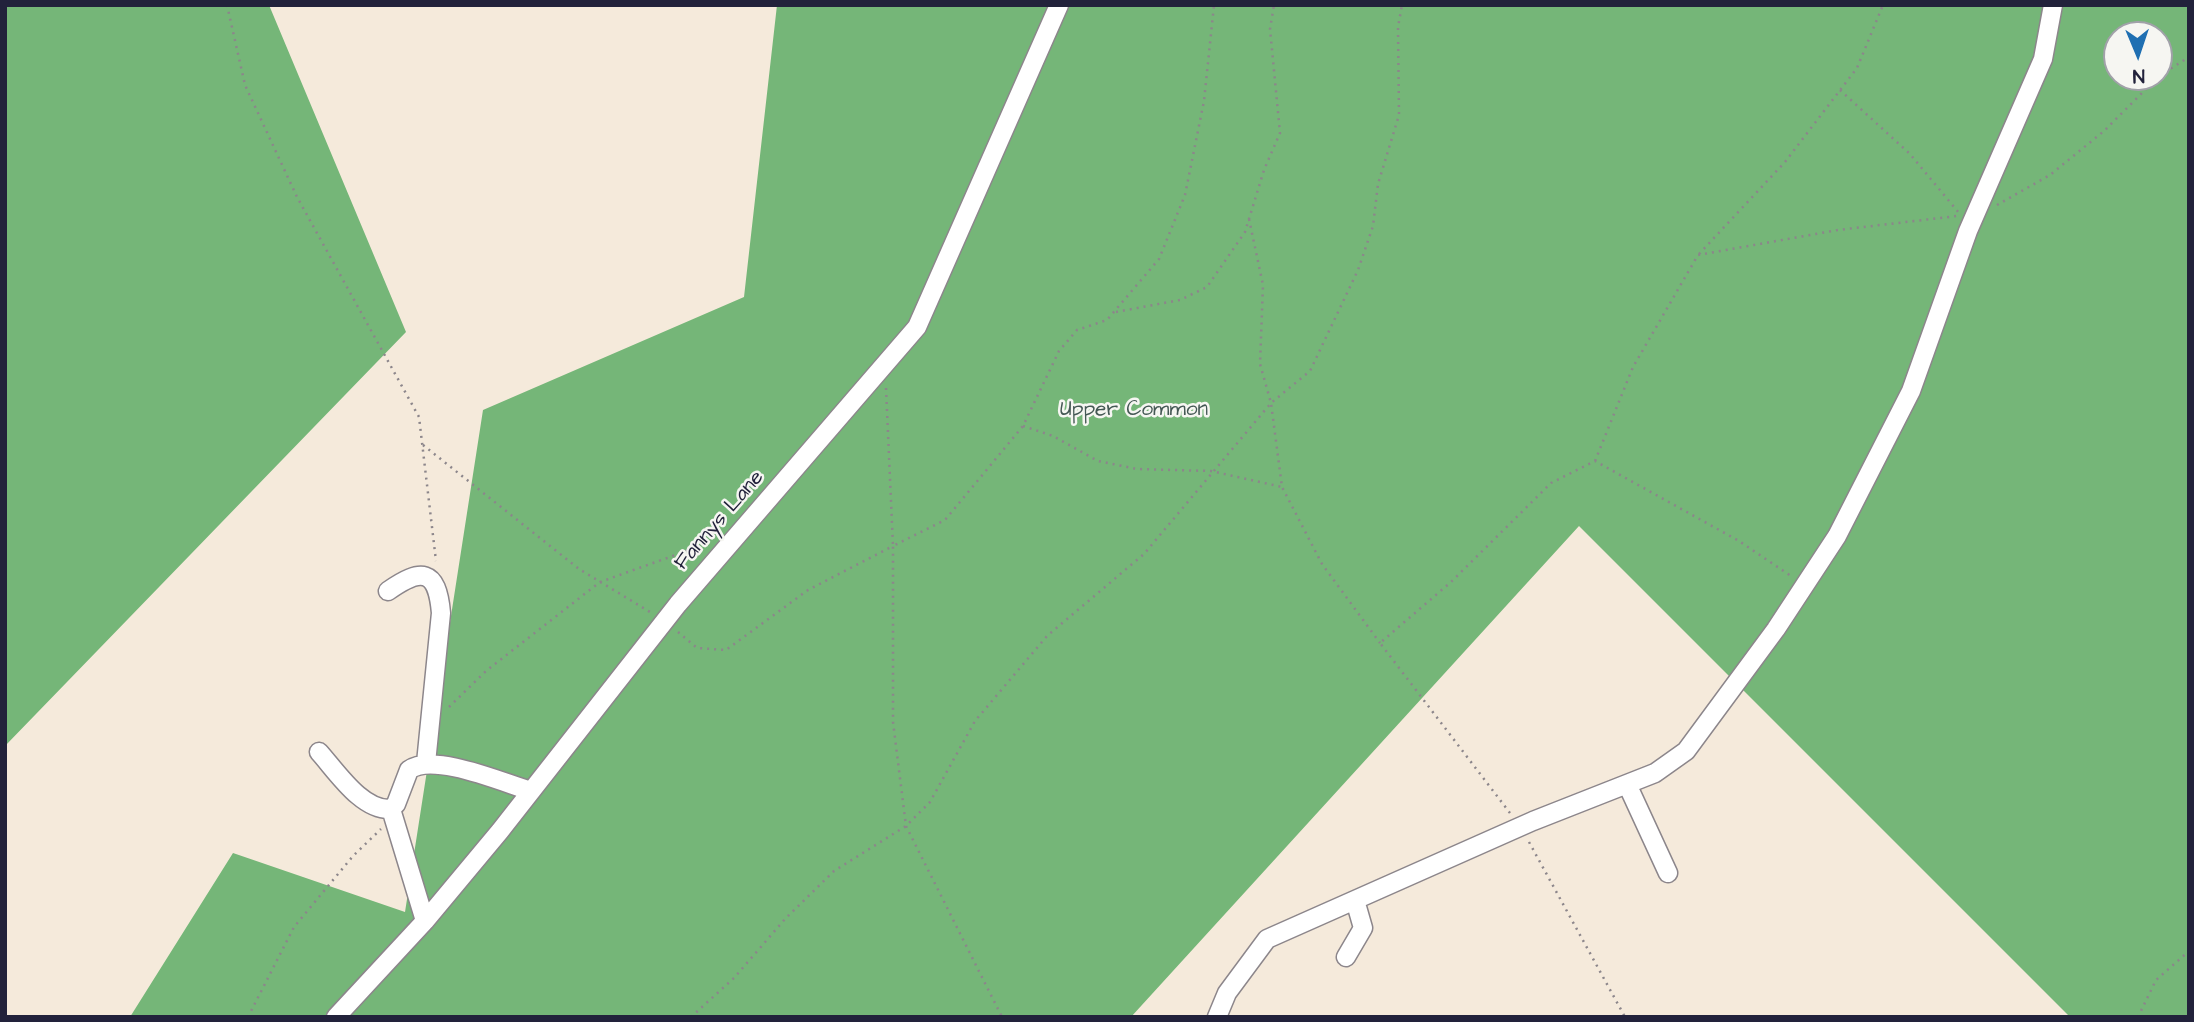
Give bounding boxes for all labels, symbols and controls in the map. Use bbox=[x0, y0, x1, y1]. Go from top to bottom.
north arrow bbox=[2103, 21, 2173, 91]
text: N bbox=[2132, 62, 2145, 89]
park label: Upper Common bbox=[1060, 398, 1208, 424]
street label: Fannys Lane bbox=[670, 466, 770, 576]

